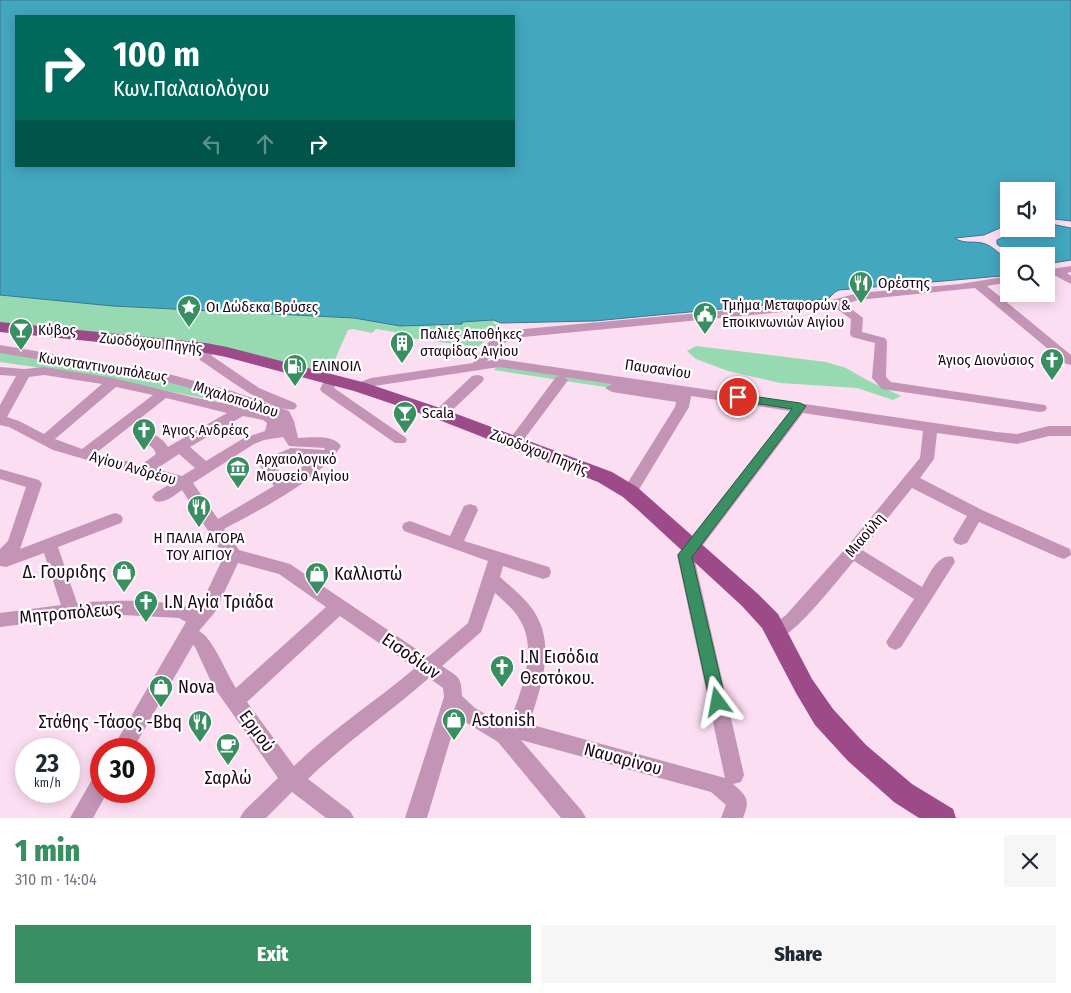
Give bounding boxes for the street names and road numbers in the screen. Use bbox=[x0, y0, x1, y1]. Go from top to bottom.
street label: Ζωοδόχου Πηγής bbox=[99, 329, 204, 357]
street label: Κωνσταντινουπόλεως bbox=[37, 348, 169, 386]
street label: Παυσανίου bbox=[624, 355, 692, 383]
street label: Μιχαλοπούλου bbox=[191, 377, 281, 421]
street label: Ζωοδόχου Πηγής bbox=[487, 425, 591, 479]
street label: Αγίου Ανδρέου bbox=[88, 447, 178, 489]
street label: Μιαούλη bbox=[841, 509, 889, 561]
street label: Μητροπόλεως bbox=[18, 598, 122, 628]
street label: Εισοδίων bbox=[378, 628, 444, 684]
street label: Ερμού bbox=[235, 706, 279, 756]
street label: Ναυαρίνου bbox=[582, 738, 664, 780]

